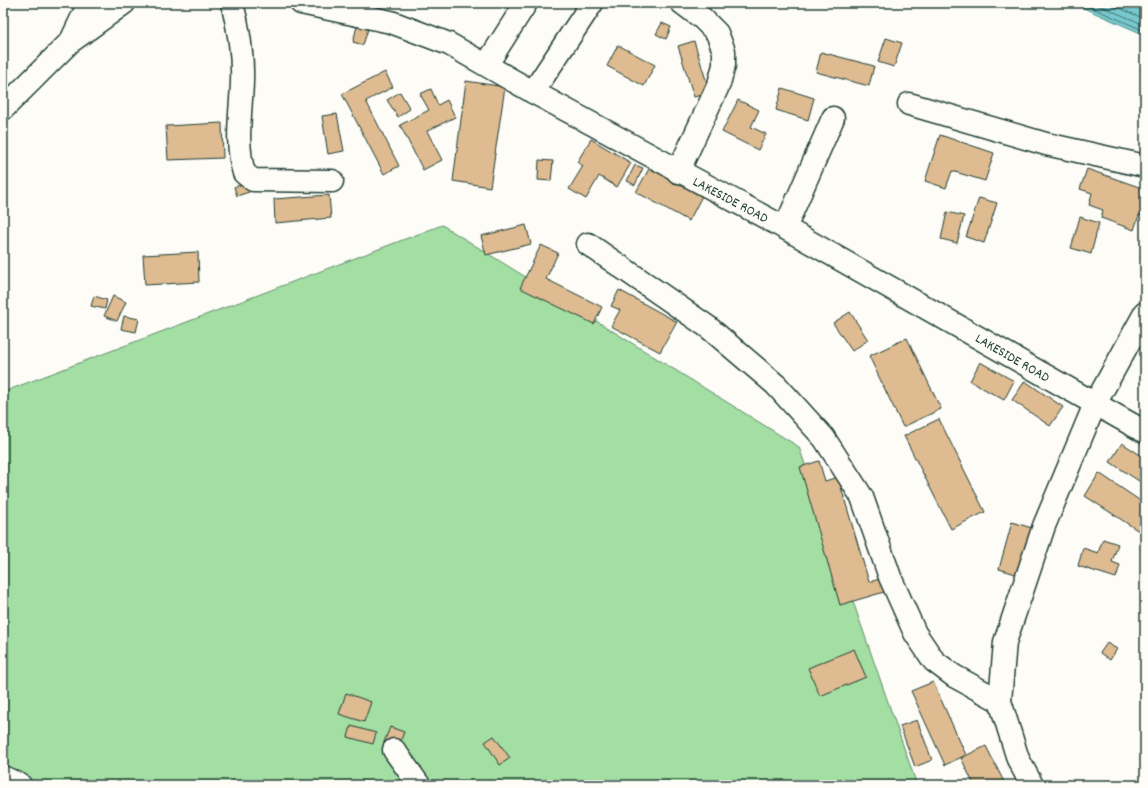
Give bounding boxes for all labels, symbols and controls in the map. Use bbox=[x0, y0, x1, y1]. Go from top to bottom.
street label: LAKESIDE ROAD bbox=[689, 172, 771, 229]
street label: LAKESIDE ROAD bbox=[971, 329, 1053, 388]

